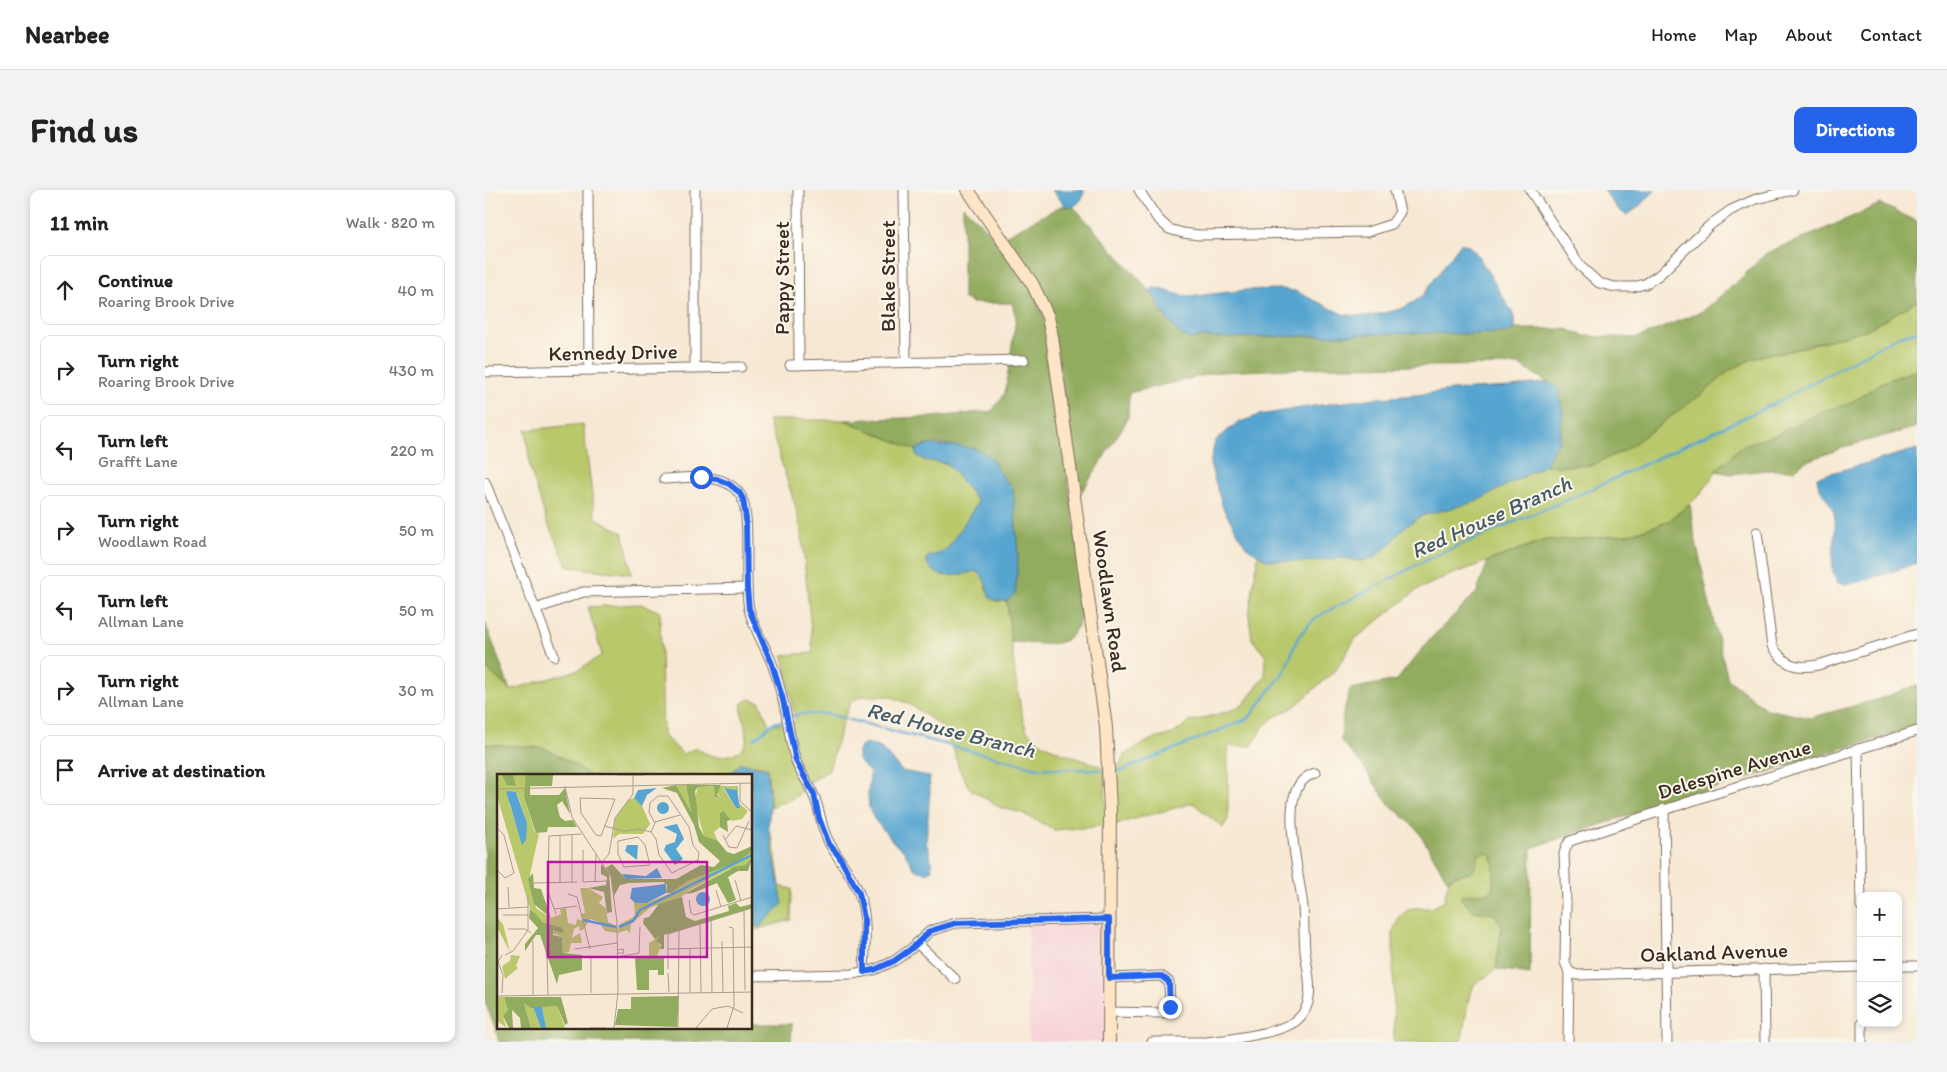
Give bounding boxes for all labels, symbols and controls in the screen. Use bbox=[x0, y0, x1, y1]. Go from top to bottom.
text: Nearbee bbox=[25, 20, 109, 49]
text: Home bbox=[1651, 24, 1697, 46]
text: Map bbox=[1725, 24, 1758, 46]
text: About bbox=[1786, 24, 1832, 46]
text: Contact bbox=[1860, 24, 1922, 46]
button: Directions bbox=[1794, 107, 1917, 153]
text: Find us bbox=[30, 109, 138, 151]
text: 11 min bbox=[50, 210, 108, 235]
text: Walk · 820 m bbox=[346, 213, 435, 232]
street label: Blake Street bbox=[875, 220, 900, 332]
street label: Pappy Street bbox=[769, 221, 794, 335]
text: Continue bbox=[98, 269, 173, 292]
icon: ahead bbox=[51, 276, 79, 304]
text: 40 m bbox=[397, 281, 434, 300]
text: Roaring Brook Drive bbox=[98, 292, 235, 311]
street label: Kennedy Drive bbox=[548, 338, 678, 366]
text: Turn right bbox=[98, 349, 179, 372]
icon: right bbox=[51, 356, 79, 384]
text: 430 m bbox=[389, 361, 434, 380]
text: Roaring Brook Drive bbox=[98, 372, 235, 391]
text: Turn left bbox=[98, 429, 168, 452]
icon: left bbox=[51, 436, 79, 464]
text: 220 m bbox=[390, 441, 434, 460]
text: Grafft Lane bbox=[98, 452, 178, 471]
route start bbox=[690, 466, 713, 489]
water label: Red House Branch bbox=[1407, 469, 1576, 564]
text: Turn right bbox=[98, 509, 179, 532]
icon: right bbox=[51, 516, 79, 544]
text: 50 m bbox=[399, 521, 434, 540]
street label: Woodlawn Road bbox=[1088, 529, 1132, 673]
text: Woodlawn Road bbox=[98, 532, 207, 551]
text: Turn left bbox=[98, 589, 168, 612]
icon: left bbox=[51, 596, 79, 624]
text: 50 m bbox=[399, 601, 434, 620]
text: Allman Lane bbox=[98, 612, 184, 631]
text: Turn right bbox=[98, 669, 179, 692]
icon: right bbox=[51, 676, 79, 704]
text: 30 m bbox=[398, 681, 434, 700]
text: Allman Lane bbox=[98, 692, 184, 711]
water label: Red House Branch bbox=[864, 696, 1038, 764]
street label: Delespine Avenue bbox=[1654, 734, 1814, 804]
icon: arrive bbox=[51, 756, 79, 784]
text: Arrive at destination bbox=[98, 759, 265, 782]
inset map bbox=[497, 774, 753, 1030]
map controls bbox=[1857, 892, 1902, 1027]
button: + bbox=[1857, 892, 1902, 937]
street label: Oakland Avenue bbox=[1640, 937, 1788, 967]
button: − bbox=[1857, 937, 1902, 982]
button: layers bbox=[1857, 982, 1902, 1027]
route end bbox=[1159, 996, 1182, 1019]

